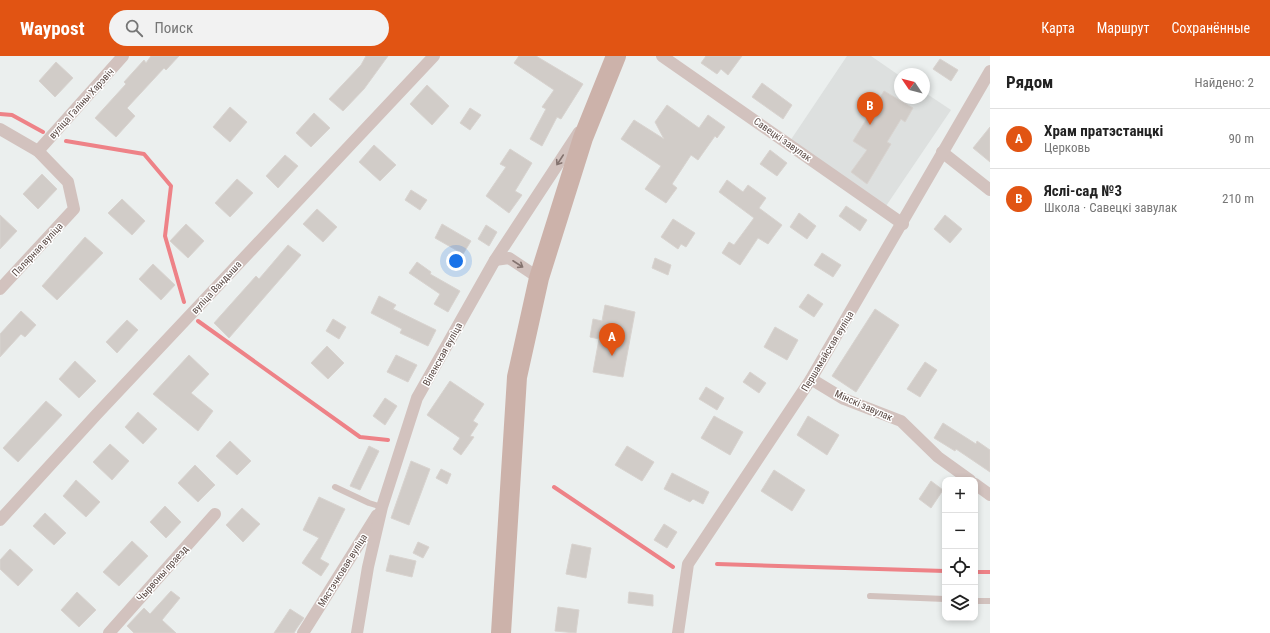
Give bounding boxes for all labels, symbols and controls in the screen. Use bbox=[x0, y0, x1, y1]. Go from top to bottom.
search box bbox=[109, 10, 389, 46]
text: Waypost bbox=[20, 17, 85, 40]
icon: search bbox=[123, 17, 145, 39]
text: Поиск bbox=[155, 19, 193, 37]
text: Карта bbox=[1041, 20, 1075, 36]
text: Маршрут bbox=[1097, 20, 1149, 36]
text: Сохранённые bbox=[1171, 20, 1250, 36]
street label: вуліца Галіны Харэвіч bbox=[47, 66, 116, 141]
north arrow bbox=[894, 68, 930, 104]
text: Рядом bbox=[1006, 72, 1053, 92]
text: Найдено: 2 bbox=[1194, 75, 1254, 90]
pin: B bbox=[857, 92, 883, 125]
street label: Савецкі завулак bbox=[752, 115, 814, 163]
text: Храм пратэстанцкі bbox=[1044, 122, 1163, 140]
text: A bbox=[1015, 131, 1023, 146]
text: 90 m bbox=[1228, 131, 1254, 146]
text: Церковь bbox=[1044, 140, 1090, 155]
one-way arrow bbox=[556, 155, 565, 166]
text: Яслі-сад №3 bbox=[1044, 182, 1122, 200]
text: B bbox=[1015, 191, 1023, 206]
text: 210 m bbox=[1222, 191, 1254, 206]
text: Школа · Савецкі завулак bbox=[1044, 200, 1177, 215]
street label: Палярная вуліца bbox=[10, 220, 65, 278]
your location bbox=[446, 251, 466, 271]
street label: вуліца Вандыша bbox=[189, 259, 244, 316]
one-way arrow bbox=[512, 260, 523, 268]
street label: Першамайская вуліца bbox=[799, 309, 856, 393]
street label: Віленская вуліца bbox=[421, 321, 464, 388]
pin: A bbox=[599, 323, 625, 356]
street label: Мінскі завулак bbox=[833, 388, 894, 423]
map controls bbox=[942, 477, 978, 621]
button: + bbox=[942, 477, 978, 513]
button: − bbox=[942, 513, 978, 549]
street label: Мястэчковая вуліца bbox=[316, 532, 369, 609]
street label: Чырвоны праезд bbox=[134, 543, 191, 604]
button: locate bbox=[942, 549, 978, 585]
button: layers bbox=[942, 585, 978, 621]

